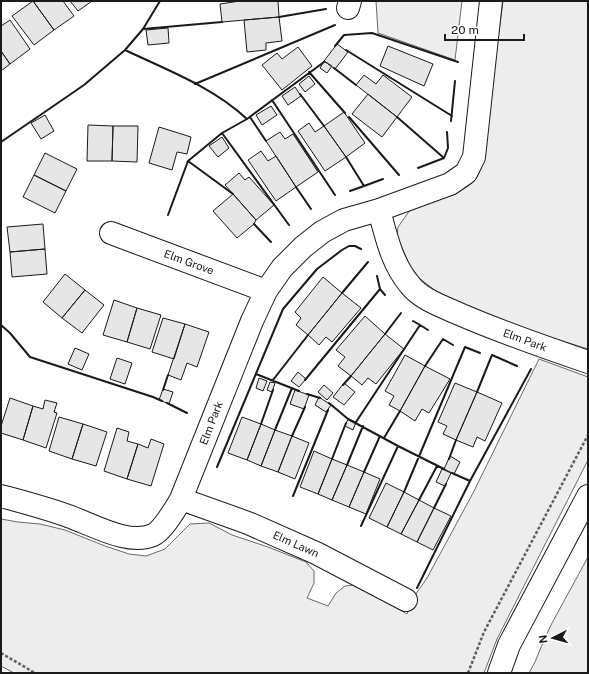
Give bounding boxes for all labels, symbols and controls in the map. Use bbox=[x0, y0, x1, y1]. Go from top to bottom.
scale bar bbox=[445, 16, 524, 42]
text: 20 m bbox=[451, 23, 479, 37]
street label: Elm Grove bbox=[162, 247, 216, 277]
street label: Elm Park bbox=[502, 327, 548, 353]
street label: Elm Park bbox=[197, 400, 225, 446]
street label: Elm Lawn bbox=[271, 529, 321, 559]
north arrow bbox=[533, 618, 573, 658]
text: N bbox=[537, 634, 549, 644]

